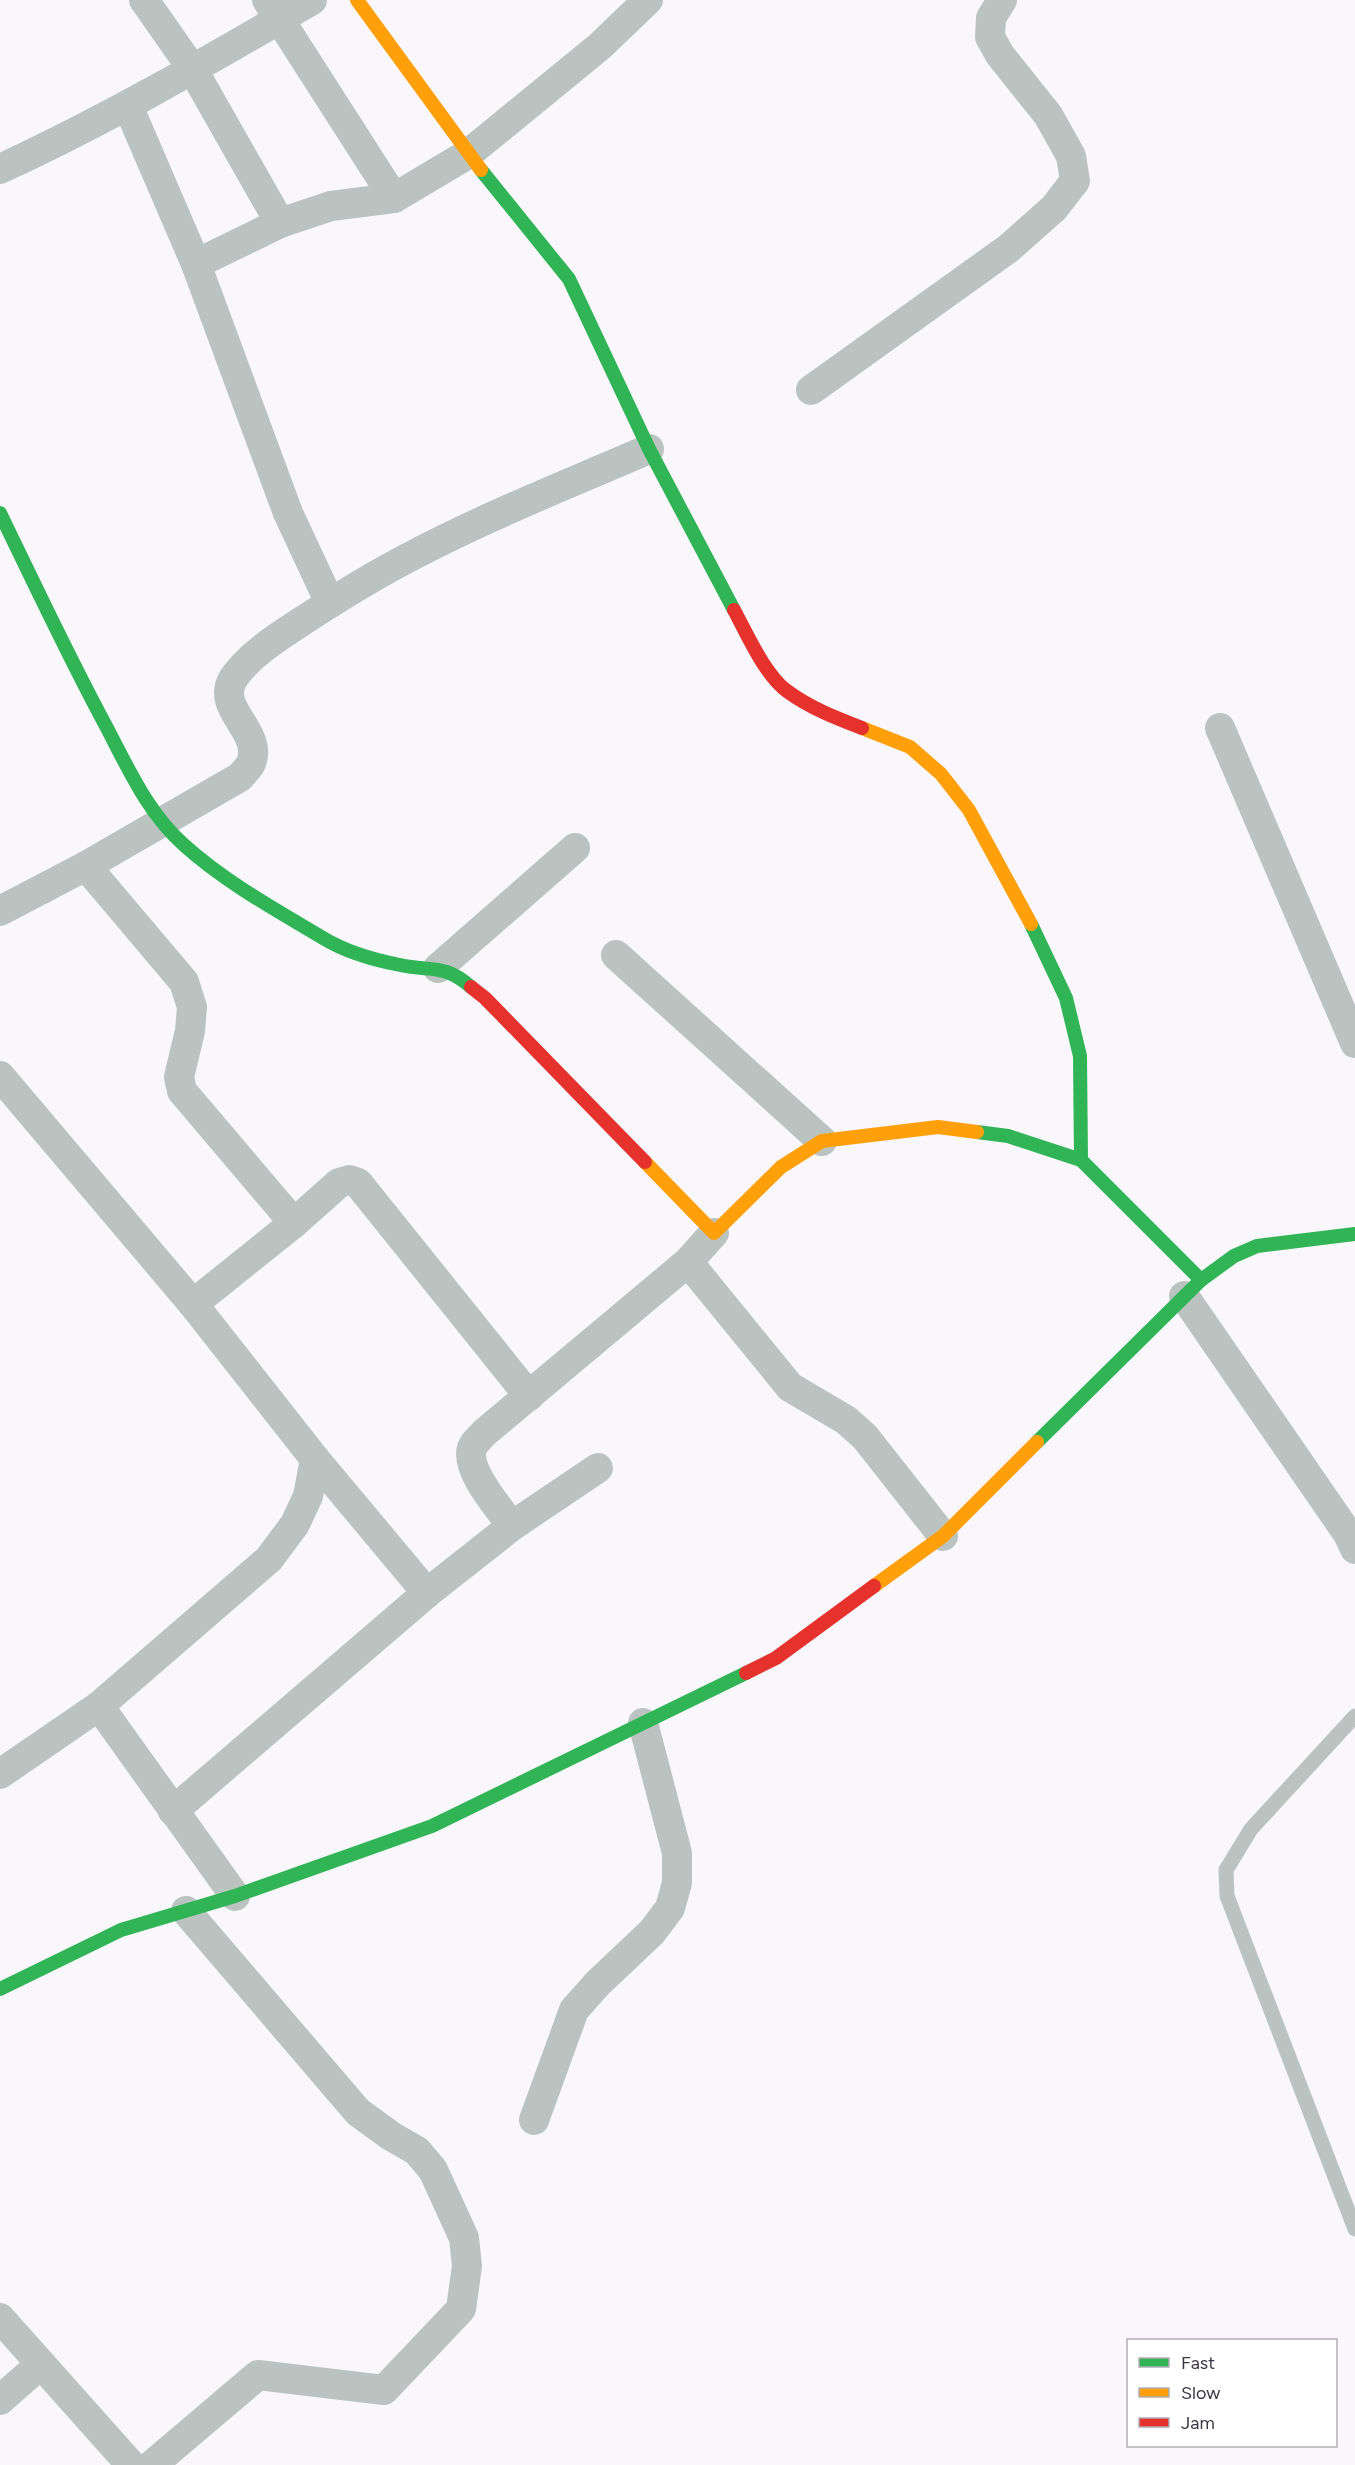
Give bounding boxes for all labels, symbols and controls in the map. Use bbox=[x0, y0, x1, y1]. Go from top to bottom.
legend bbox=[1127, 2339, 1337, 2447]
text: Fast bbox=[1181, 2352, 1215, 2374]
text: Slow bbox=[1181, 2382, 1220, 2404]
text: Jam bbox=[1181, 2412, 1215, 2434]

